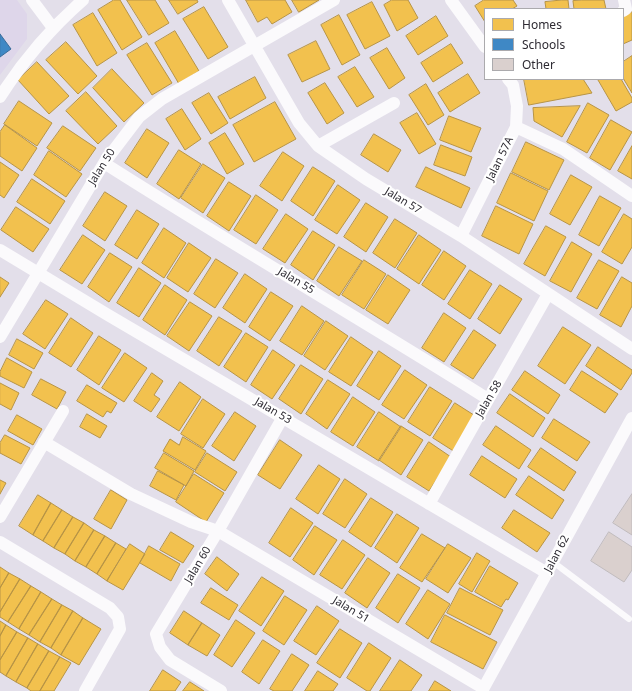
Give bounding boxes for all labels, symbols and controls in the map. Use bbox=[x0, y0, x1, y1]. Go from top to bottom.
legend bbox=[484, 8, 624, 80]
text: Homes bbox=[522, 16, 562, 33]
text: Schools bbox=[522, 36, 565, 53]
text: Other bbox=[522, 56, 555, 73]
street label: Jalan 57A bbox=[484, 135, 516, 183]
street label: Jalan 50 bbox=[86, 146, 118, 188]
street label: Jalan 57 bbox=[382, 185, 424, 217]
street label: Jalan 55 bbox=[275, 265, 317, 297]
street label: Jalan 58 bbox=[473, 378, 505, 420]
street label: Jalan 53 bbox=[252, 395, 294, 427]
street label: Jalan 62 bbox=[542, 533, 572, 575]
street label: Jalan 60 bbox=[182, 544, 214, 586]
street label: Jalan 51 bbox=[330, 594, 372, 626]

